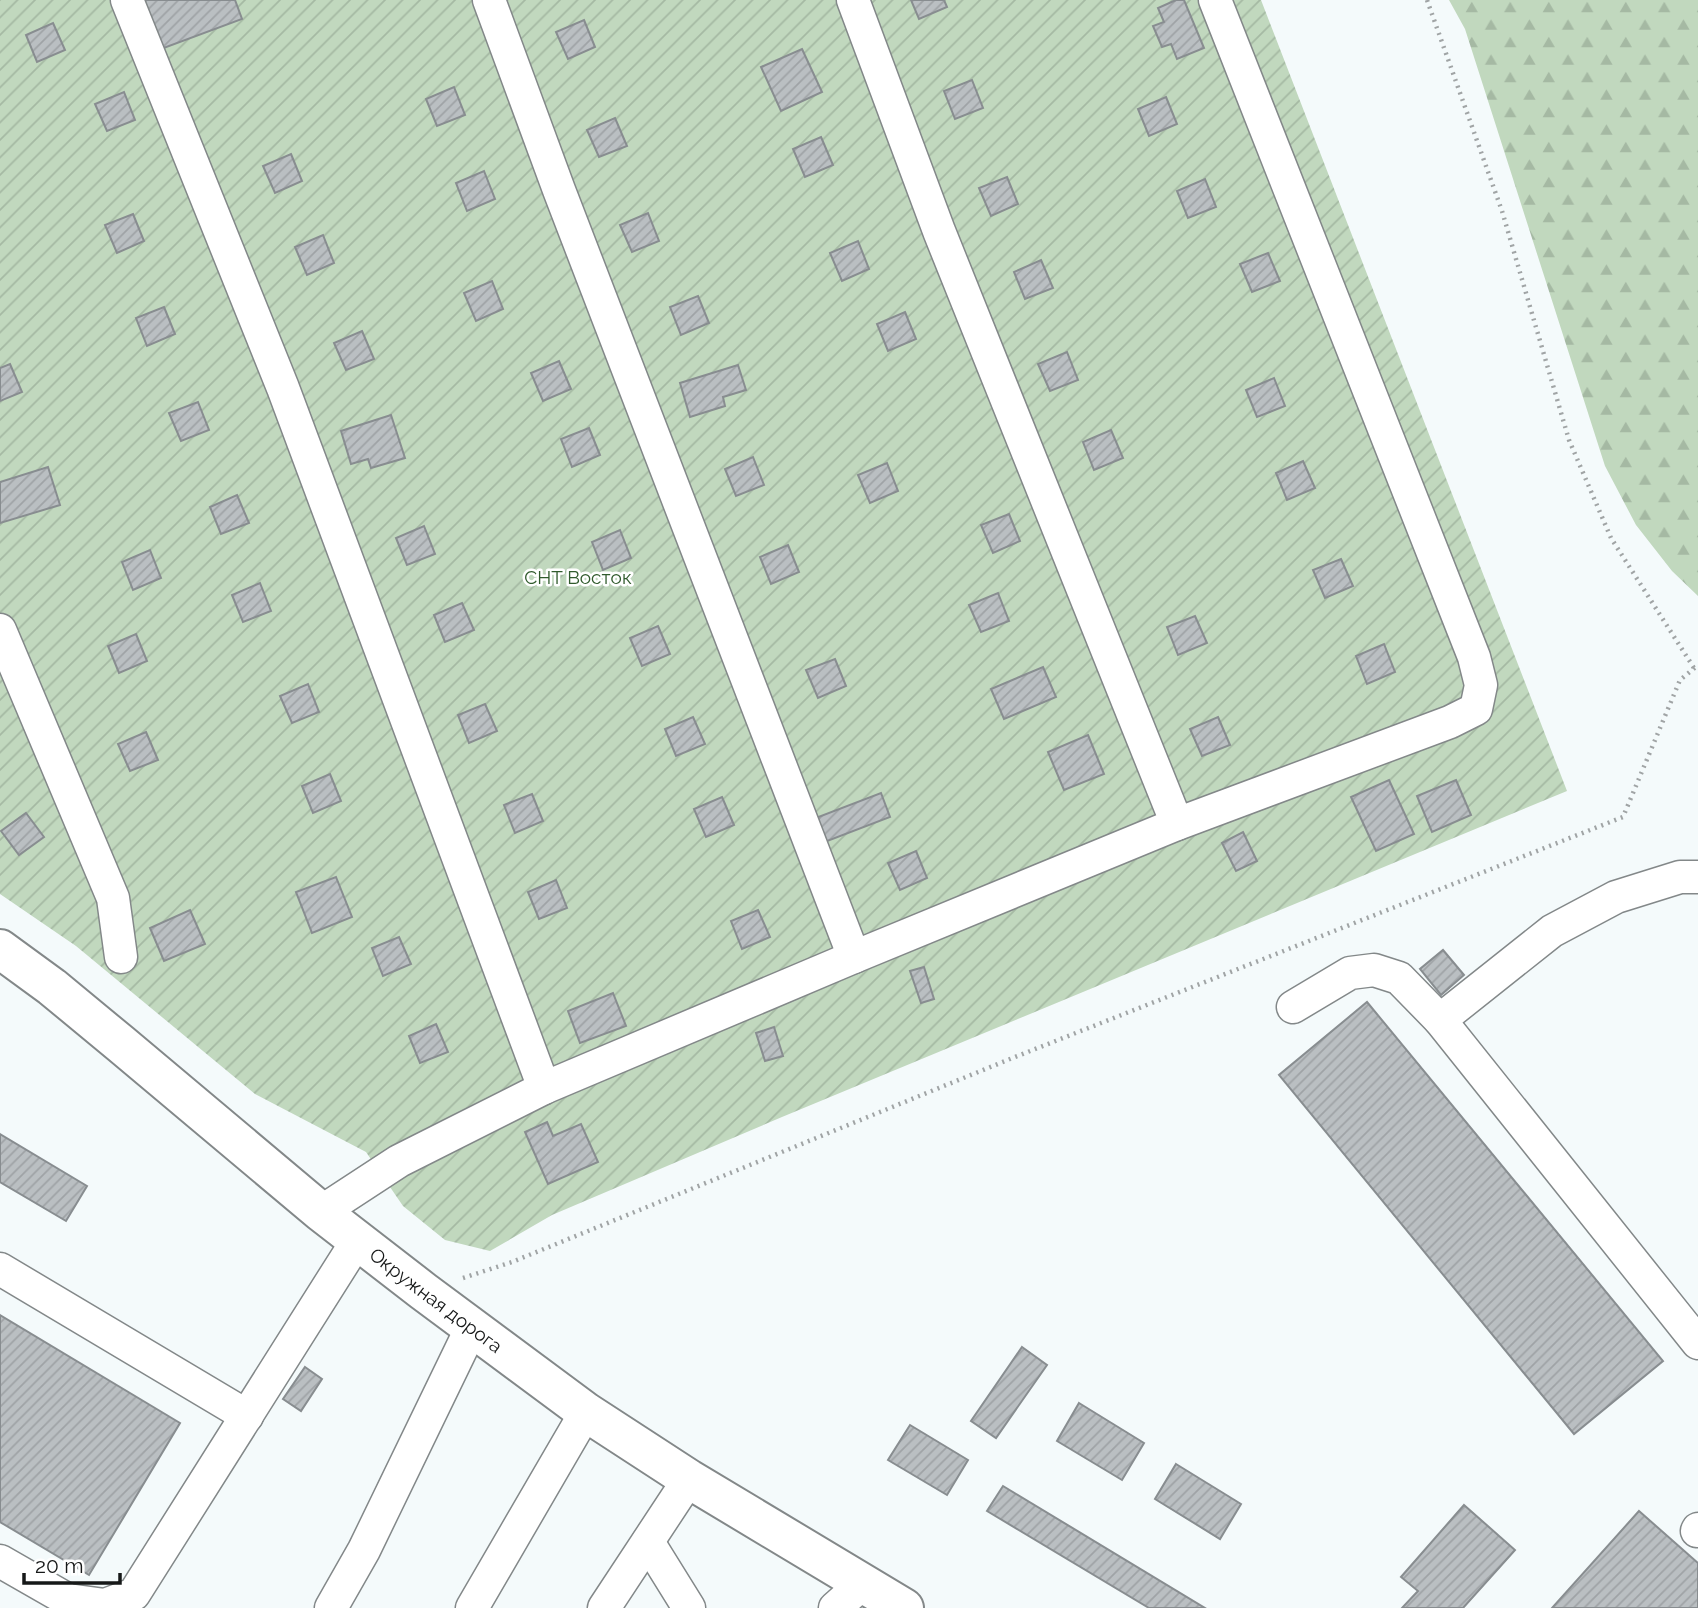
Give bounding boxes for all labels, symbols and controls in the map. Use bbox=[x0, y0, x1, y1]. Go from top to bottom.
park label: СНТ Восток bbox=[524, 566, 632, 588]
street label: Окружная дорога bbox=[365, 1243, 507, 1357]
scale bar bbox=[24, 1542, 121, 1586]
text: 20 m bbox=[35, 1553, 83, 1578]

